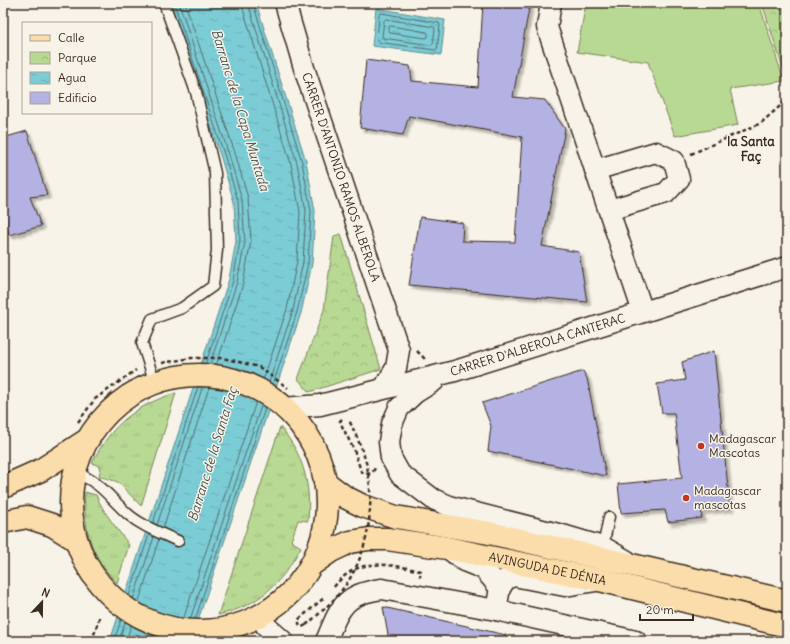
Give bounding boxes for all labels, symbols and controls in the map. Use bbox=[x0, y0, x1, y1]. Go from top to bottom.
legend bbox=[22, 22, 152, 114]
water label: Barranc de la Capa Muntada bbox=[208, 27, 273, 194]
text: Calle bbox=[58, 30, 85, 45]
text: Parque bbox=[58, 50, 97, 65]
text: Agua bbox=[58, 70, 86, 85]
street label: CARRER D'ANTONIO RAMOS ALBEROLA bbox=[299, 71, 384, 284]
text: Edificio bbox=[58, 90, 97, 105]
district label: la Santa Faç bbox=[727, 133, 775, 165]
street label: CARRER D'ALBEROLA CANTERAC bbox=[449, 310, 627, 379]
water label: Barranc de la Santa Faç bbox=[184, 383, 241, 524]
place label: Madagascar Mascotas bbox=[709, 431, 776, 460]
marker: Madagascar Mascotas bbox=[696, 441, 706, 451]
place label: Madagascar mascotas bbox=[694, 483, 761, 512]
marker: Madagascar mascotas bbox=[681, 493, 691, 503]
street label: AVINGUDA DE DÉNIA bbox=[488, 549, 608, 588]
north arrow bbox=[22, 582, 62, 622]
text: N bbox=[40, 585, 52, 601]
scale bar bbox=[640, 596, 693, 622]
text: 20 m bbox=[646, 602, 674, 617]

